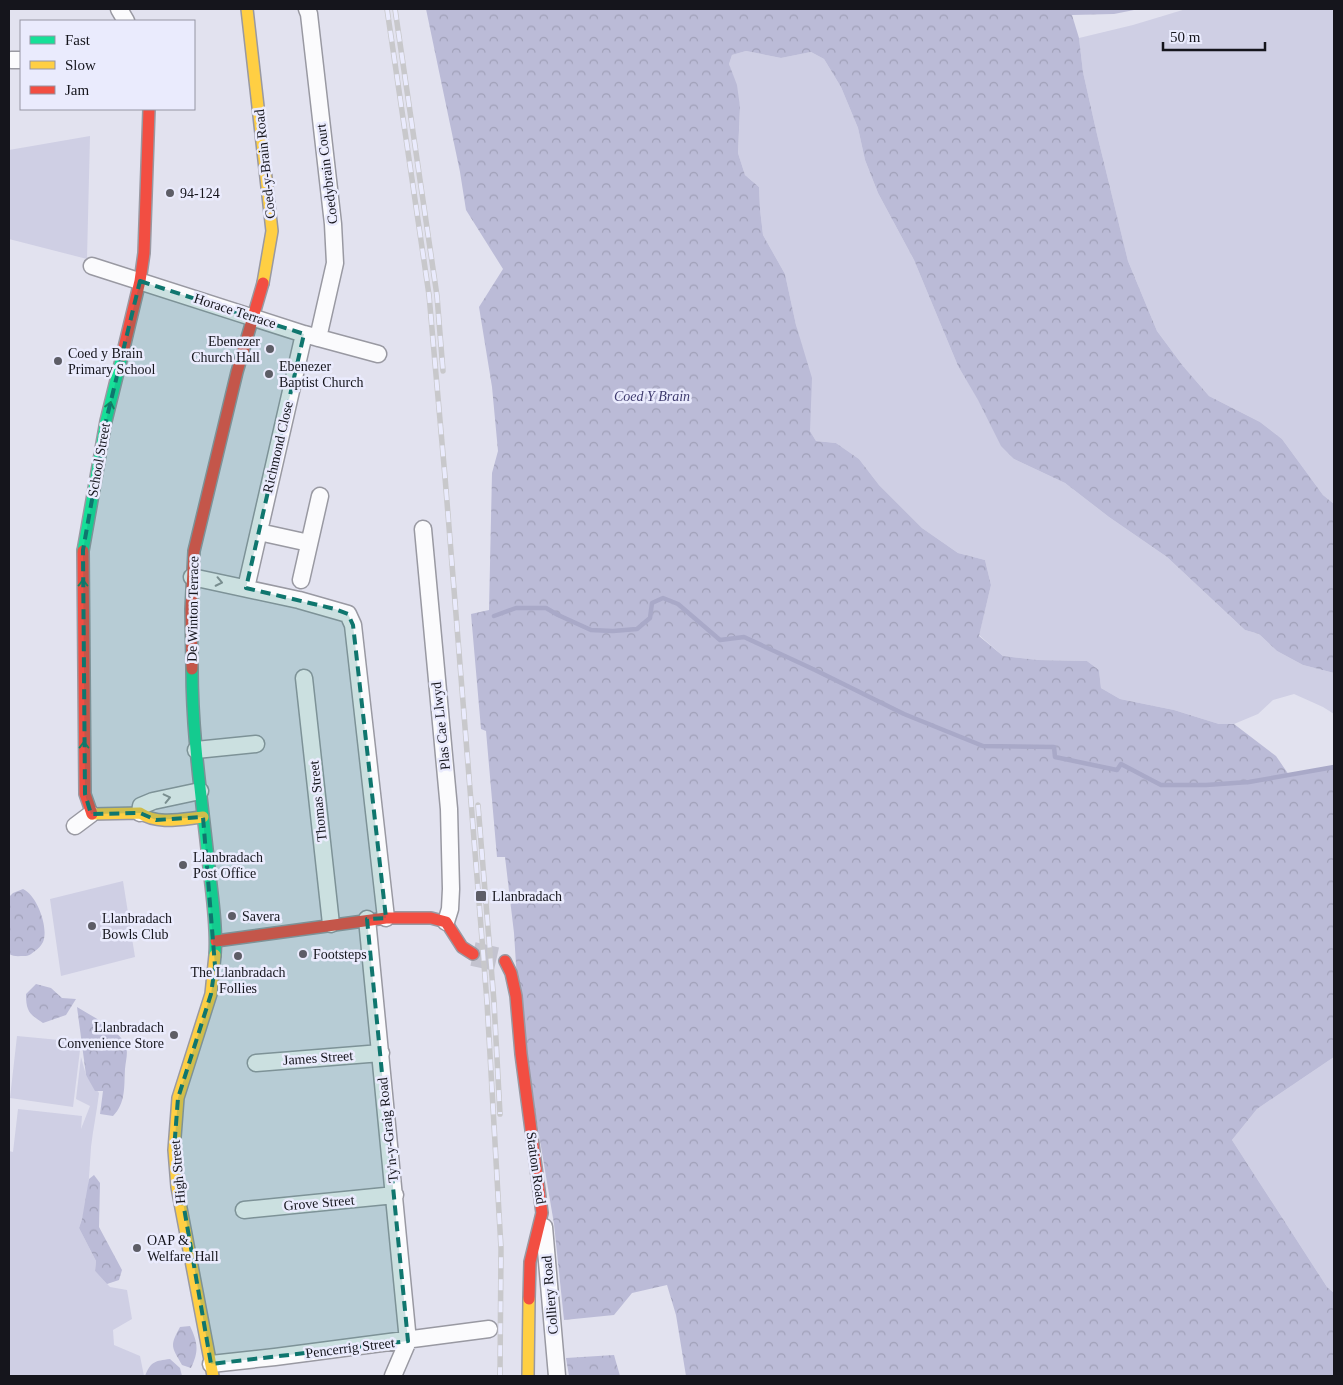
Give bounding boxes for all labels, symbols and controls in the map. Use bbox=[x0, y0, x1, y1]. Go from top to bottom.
legend bbox=[20, 20, 195, 110]
scale bar bbox=[1163, 20, 1266, 52]
text: 50 m bbox=[1170, 29, 1201, 45]
text: Fast bbox=[65, 32, 91, 48]
text: Slow bbox=[65, 57, 96, 73]
text: Jam bbox=[65, 82, 89, 98]
street label: Coed-y-Brain Road bbox=[252, 109, 278, 219]
street label: Coedybrain Court bbox=[313, 123, 341, 225]
place label: 94-124 bbox=[180, 186, 220, 201]
marker: 94-124 bbox=[164, 187, 176, 199]
street label: Horace Terrace bbox=[192, 291, 278, 331]
place label: Ebenezer Church Hall bbox=[191, 334, 260, 365]
marker: Ebenezer Church Hall bbox=[264, 343, 276, 355]
place label: Coed y Brain Primary School bbox=[68, 346, 156, 377]
marker: Coed y Brain Primary School bbox=[52, 355, 64, 367]
place label: Ebenezer Baptist Church bbox=[279, 359, 363, 390]
marker: Ebenezer Baptist Church bbox=[263, 368, 275, 380]
park label: Coed Y Brain bbox=[614, 389, 690, 404]
street label: Richmond Close bbox=[260, 400, 296, 494]
one-way arrow bbox=[104, 401, 115, 410]
street label: School Street bbox=[85, 422, 113, 498]
street label: De Winton Terrace bbox=[185, 556, 201, 662]
one-way arrow bbox=[214, 576, 223, 587]
one-way arrow bbox=[78, 578, 88, 586]
street label: Plas Cae Llwyd bbox=[429, 681, 453, 771]
one-way arrow bbox=[79, 741, 89, 748]
street label: Thomas Street bbox=[306, 760, 330, 842]
one-way arrow bbox=[163, 793, 172, 804]
place label: Llanbradach Post Office bbox=[193, 850, 263, 881]
marker: Llanbradach Post Office bbox=[177, 859, 189, 871]
marker: Llanbradach bbox=[474, 889, 488, 903]
place label: Llanbradach bbox=[492, 889, 562, 904]
place label: Savera bbox=[242, 909, 281, 924]
marker: Savera bbox=[226, 910, 238, 922]
place label: Llanbradach Bowls Club bbox=[102, 911, 172, 942]
marker: Llanbradach Bowls Club bbox=[86, 920, 98, 932]
place label: Footsteps bbox=[313, 947, 367, 962]
marker: Footsteps bbox=[297, 948, 309, 960]
marker: The Llanbradach Follies bbox=[232, 950, 244, 962]
place label: The Llanbradach Follies bbox=[190, 965, 286, 996]
place label: Llanbradach Convenience Store bbox=[58, 1020, 164, 1051]
marker: Llanbradach Convenience Store bbox=[168, 1029, 180, 1041]
street label: James Street bbox=[282, 1048, 354, 1068]
street label: Ty'n-y-Graig Road bbox=[375, 1077, 401, 1183]
street label: Station Road bbox=[524, 1131, 548, 1205]
street label: High Street bbox=[168, 1139, 188, 1205]
street label: Grove Street bbox=[283, 1192, 355, 1214]
place label: OAP & Welfare Hall bbox=[147, 1233, 219, 1264]
marker: OAP & Welfare Hall bbox=[131, 1242, 143, 1254]
street label: Colliery Road bbox=[539, 1255, 561, 1335]
street label: Pencerrig Street bbox=[305, 1335, 396, 1361]

